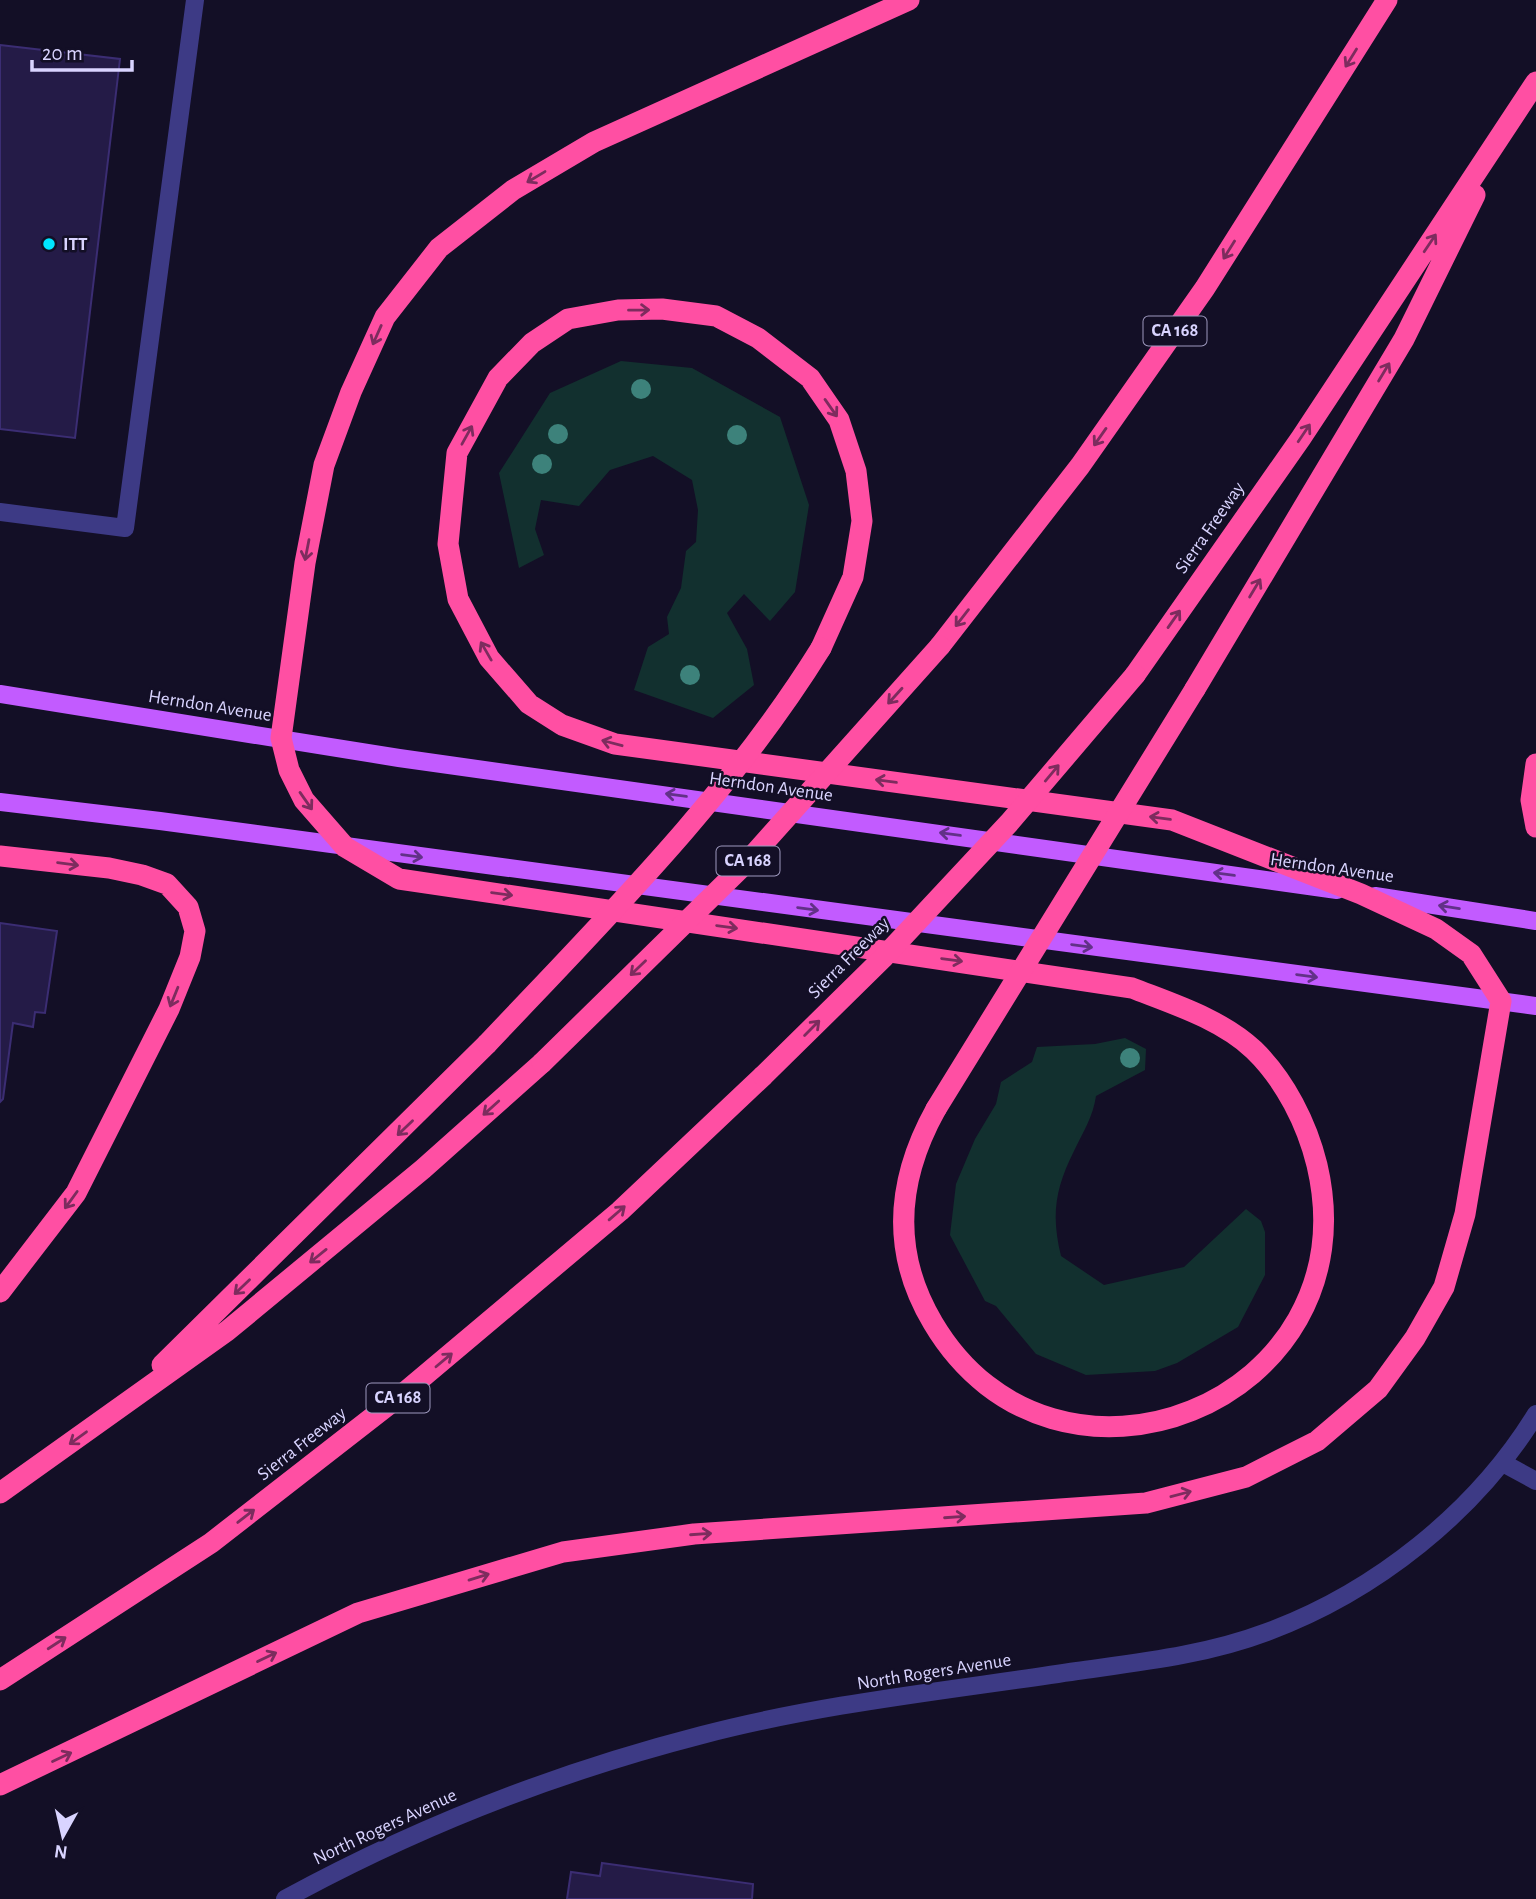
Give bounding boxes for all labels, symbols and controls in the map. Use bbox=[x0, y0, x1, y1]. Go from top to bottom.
scale bar bbox=[32, 28, 131, 72]
text: 20 m bbox=[42, 43, 83, 64]
one-way arrow bbox=[1344, 47, 1358, 67]
one-way arrow bbox=[526, 170, 546, 184]
one-way arrow bbox=[1423, 234, 1437, 253]
place label: ITT bbox=[63, 235, 88, 254]
marker: ITT bbox=[41, 236, 57, 252]
one-way arrow bbox=[1222, 240, 1237, 259]
one-way arrow bbox=[627, 303, 650, 317]
road number: CA 168 bbox=[1144, 316, 1206, 346]
one-way arrow bbox=[370, 324, 383, 345]
one-way arrow bbox=[1378, 363, 1392, 383]
one-way arrow bbox=[824, 398, 838, 417]
one-way arrow bbox=[1297, 424, 1311, 443]
one-way arrow bbox=[460, 425, 474, 445]
one-way arrow bbox=[1093, 427, 1108, 446]
street label: Sierra Freeway bbox=[1172, 479, 1248, 577]
one-way arrow bbox=[300, 538, 314, 561]
one-way arrow bbox=[1249, 579, 1263, 599]
one-way arrow bbox=[955, 608, 970, 627]
one-way arrow bbox=[1167, 610, 1181, 629]
one-way arrow bbox=[479, 641, 493, 661]
street label: Herndon Avenue bbox=[147, 687, 273, 725]
one-way arrow bbox=[887, 687, 903, 705]
one-way arrow bbox=[602, 735, 624, 748]
one-way arrow bbox=[1044, 765, 1060, 783]
street label: Herndon Avenue bbox=[708, 769, 834, 805]
one-way arrow bbox=[875, 775, 898, 788]
one-way arrow bbox=[665, 788, 688, 801]
one-way arrow bbox=[299, 791, 313, 810]
one-way arrow bbox=[1149, 812, 1172, 825]
one-way arrow bbox=[939, 828, 962, 841]
road number: CA 168 bbox=[716, 846, 780, 876]
one-way arrow bbox=[400, 849, 423, 862]
street label: Herndon Avenue bbox=[1269, 850, 1395, 886]
one-way arrow bbox=[56, 857, 79, 870]
one-way arrow bbox=[1213, 867, 1235, 880]
one-way arrow bbox=[490, 888, 513, 901]
one-way arrow bbox=[1438, 900, 1460, 913]
one-way arrow bbox=[796, 903, 819, 916]
street label: Sierra Freeway bbox=[805, 914, 893, 1002]
one-way arrow bbox=[715, 921, 738, 934]
one-way arrow bbox=[1070, 940, 1093, 953]
one-way arrow bbox=[940, 954, 963, 967]
one-way arrow bbox=[630, 960, 647, 977]
one-way arrow bbox=[1295, 970, 1318, 983]
one-way arrow bbox=[166, 986, 179, 1007]
one-way arrow bbox=[803, 1020, 820, 1037]
one-way arrow bbox=[483, 1100, 500, 1117]
one-way arrow bbox=[396, 1120, 413, 1137]
one-way arrow bbox=[64, 1190, 79, 1209]
one-way arrow bbox=[608, 1205, 626, 1221]
one-way arrow bbox=[309, 1248, 327, 1264]
one-way arrow bbox=[233, 1278, 250, 1295]
one-way arrow bbox=[434, 1352, 452, 1368]
road number: CA 168 bbox=[366, 1384, 430, 1413]
street label: Sierra Freeway bbox=[254, 1404, 350, 1484]
one-way arrow bbox=[69, 1431, 88, 1445]
one-way arrow bbox=[1169, 1487, 1192, 1500]
one-way arrow bbox=[236, 1508, 255, 1523]
one-way arrow bbox=[943, 1510, 966, 1523]
one-way arrow bbox=[690, 1527, 712, 1540]
one-way arrow bbox=[467, 1569, 489, 1582]
one-way arrow bbox=[47, 1635, 67, 1649]
one-way arrow bbox=[256, 1650, 277, 1664]
street label: North Rogers Avenue bbox=[856, 1650, 1012, 1694]
one-way arrow bbox=[51, 1750, 72, 1763]
street label: North Rogers Avenue bbox=[310, 1785, 460, 1869]
north arrow bbox=[28, 1801, 98, 1871]
text: N bbox=[53, 1841, 69, 1862]

